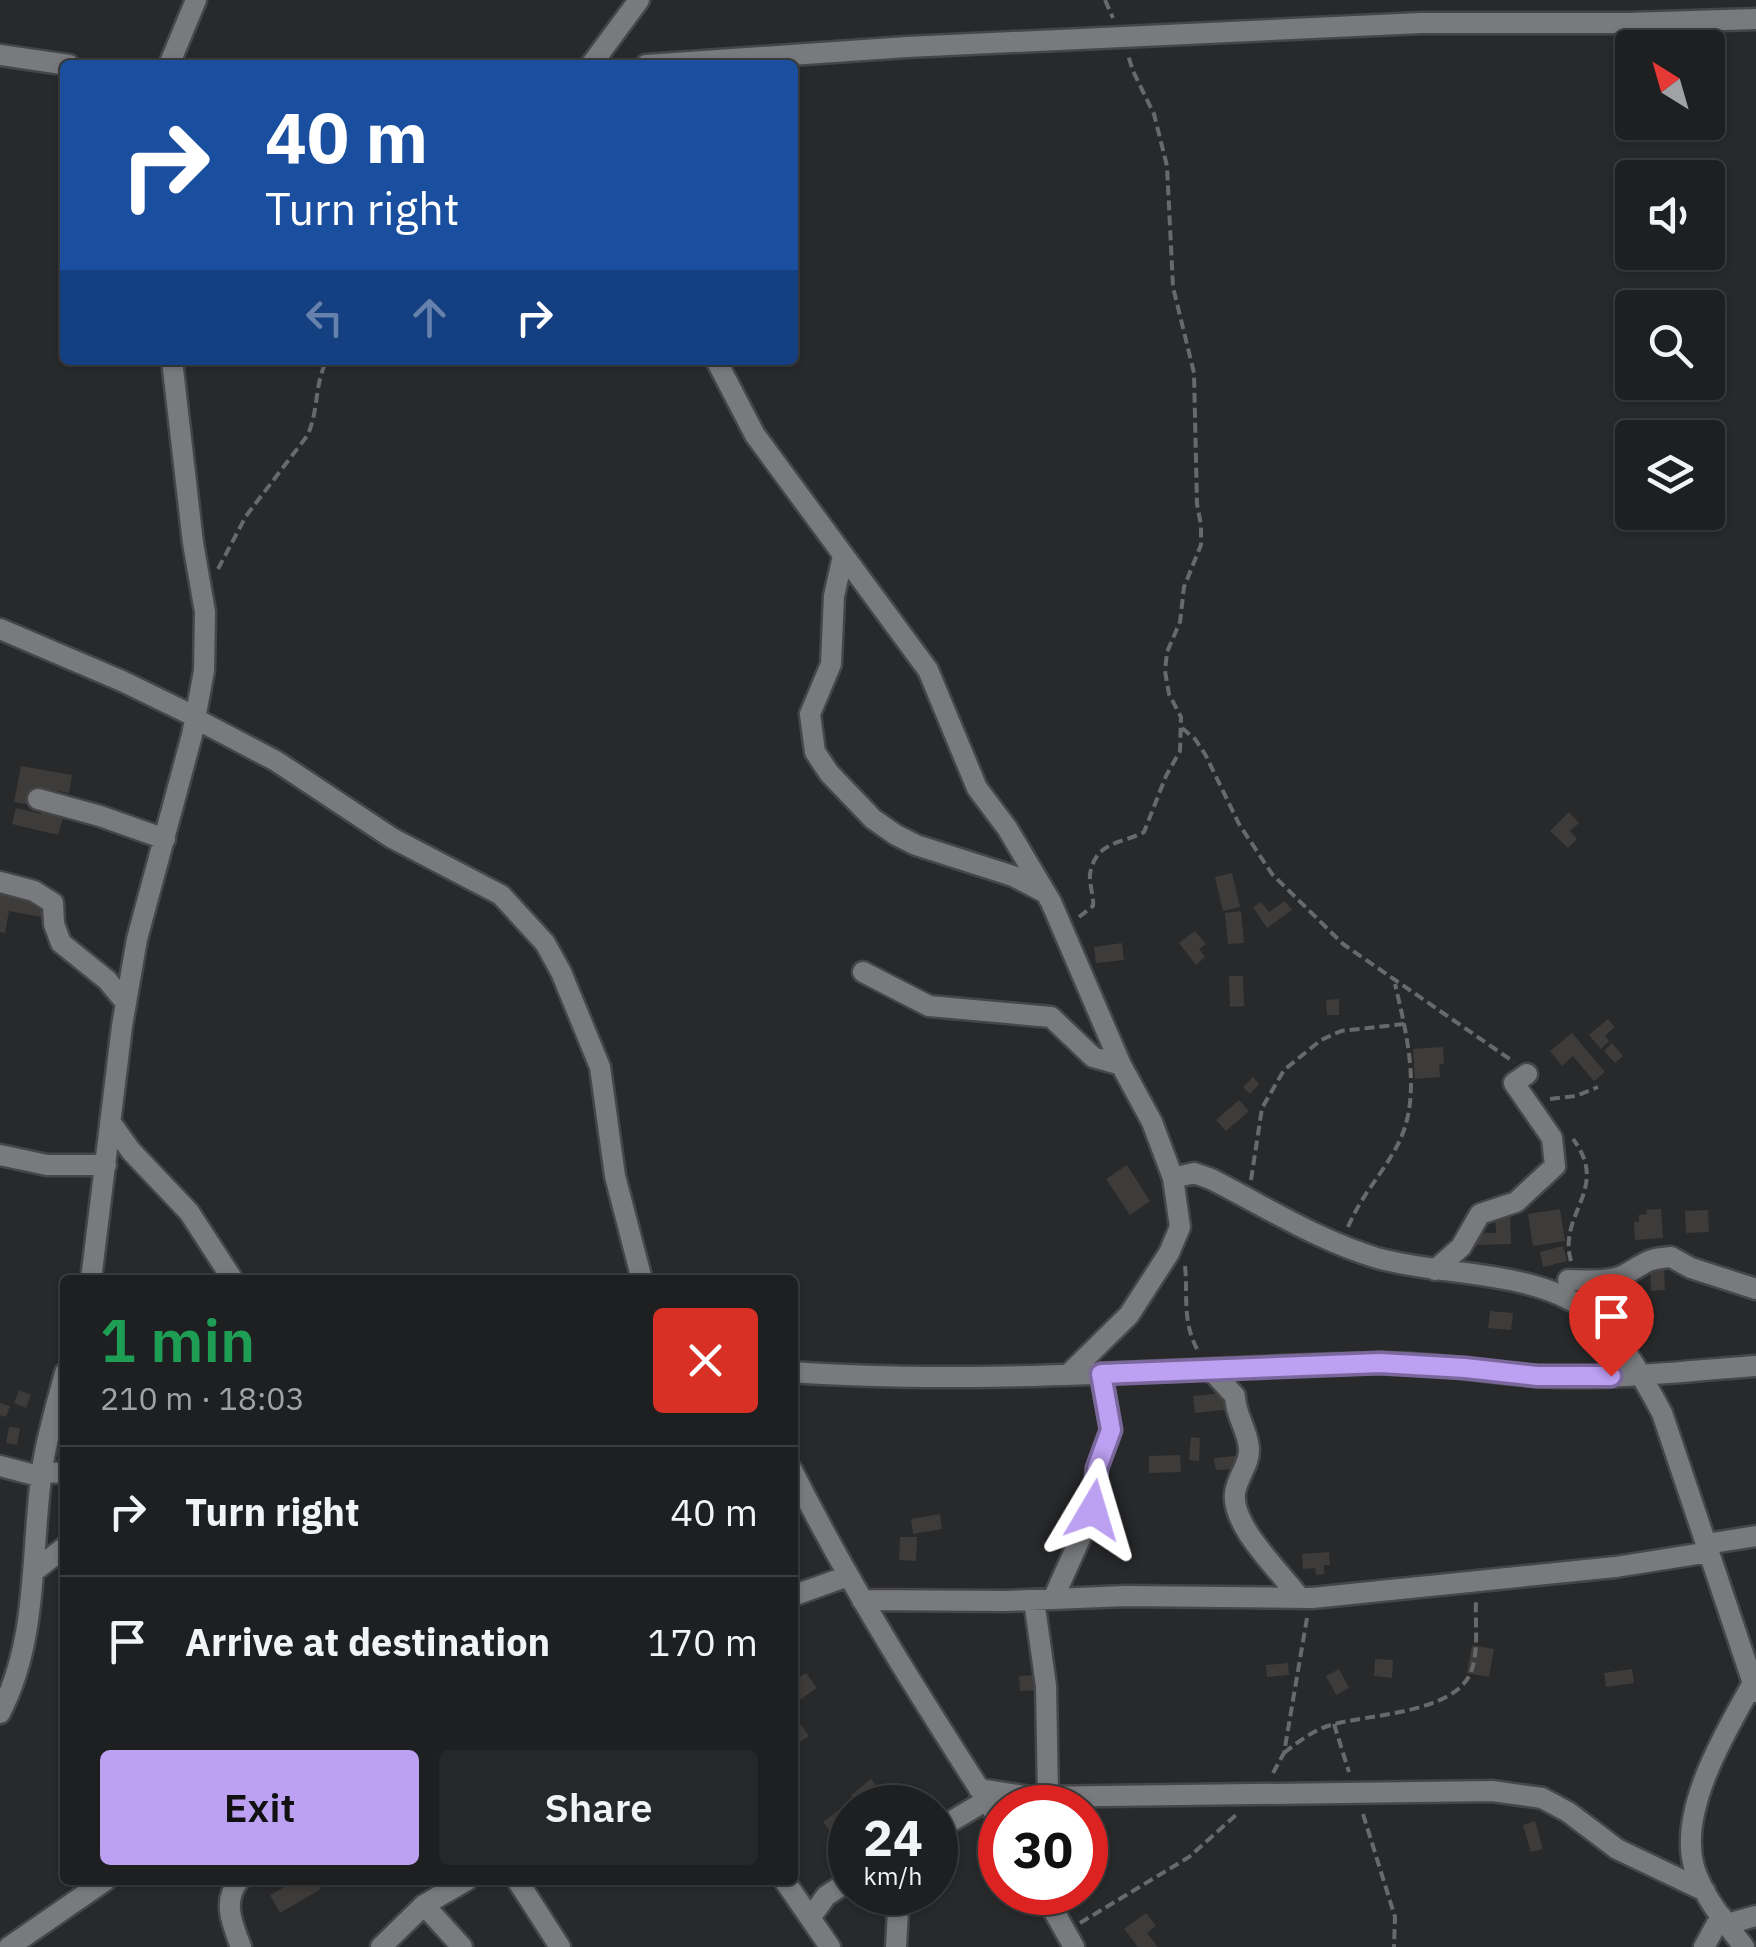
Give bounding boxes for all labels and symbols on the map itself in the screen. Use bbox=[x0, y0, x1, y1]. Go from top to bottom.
north arrow bbox=[1615, 30, 1725, 140]
pin bbox=[1569, 1274, 1654, 1377]
position arrow bbox=[1041, 1458, 1145, 1562]
speed limit sign: 30 bbox=[978, 1785, 1108, 1915]

